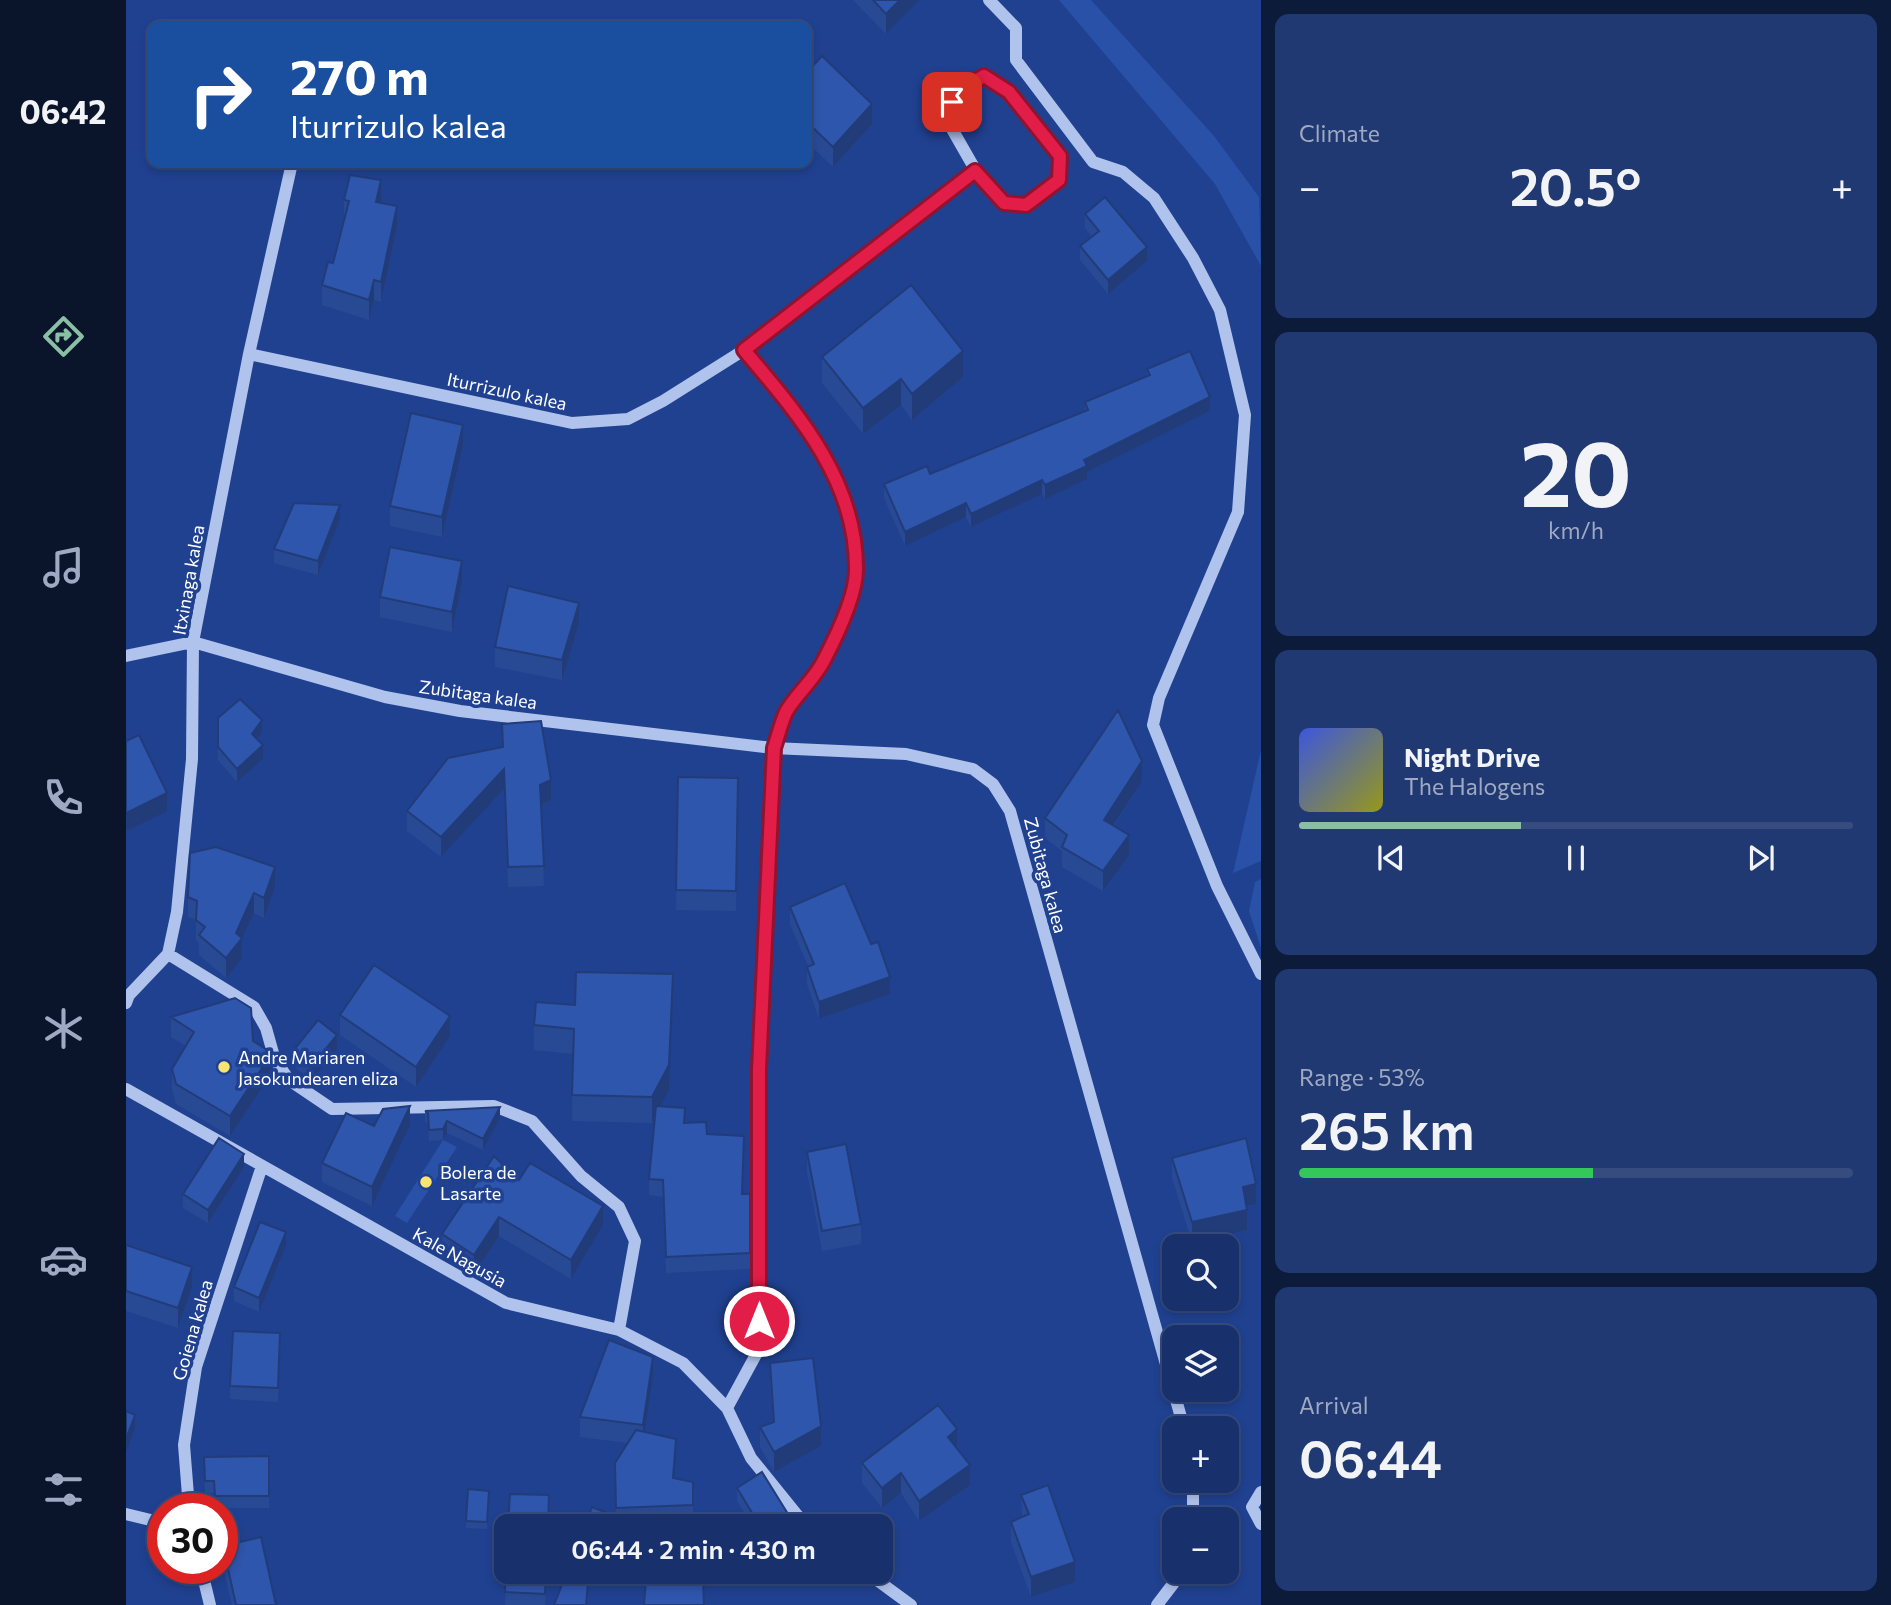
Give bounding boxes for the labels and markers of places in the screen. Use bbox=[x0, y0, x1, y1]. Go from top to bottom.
pin bbox=[922, 72, 982, 132]
place label: Andre Mariaren Jasokundearen eliza bbox=[238, 1046, 398, 1089]
marker: Andre Mariaren Jasokundearen eliza bbox=[216, 1059, 232, 1075]
place label: Bolera de Lasarte bbox=[440, 1161, 516, 1204]
marker: Bolera de Lasarte bbox=[418, 1174, 434, 1190]

